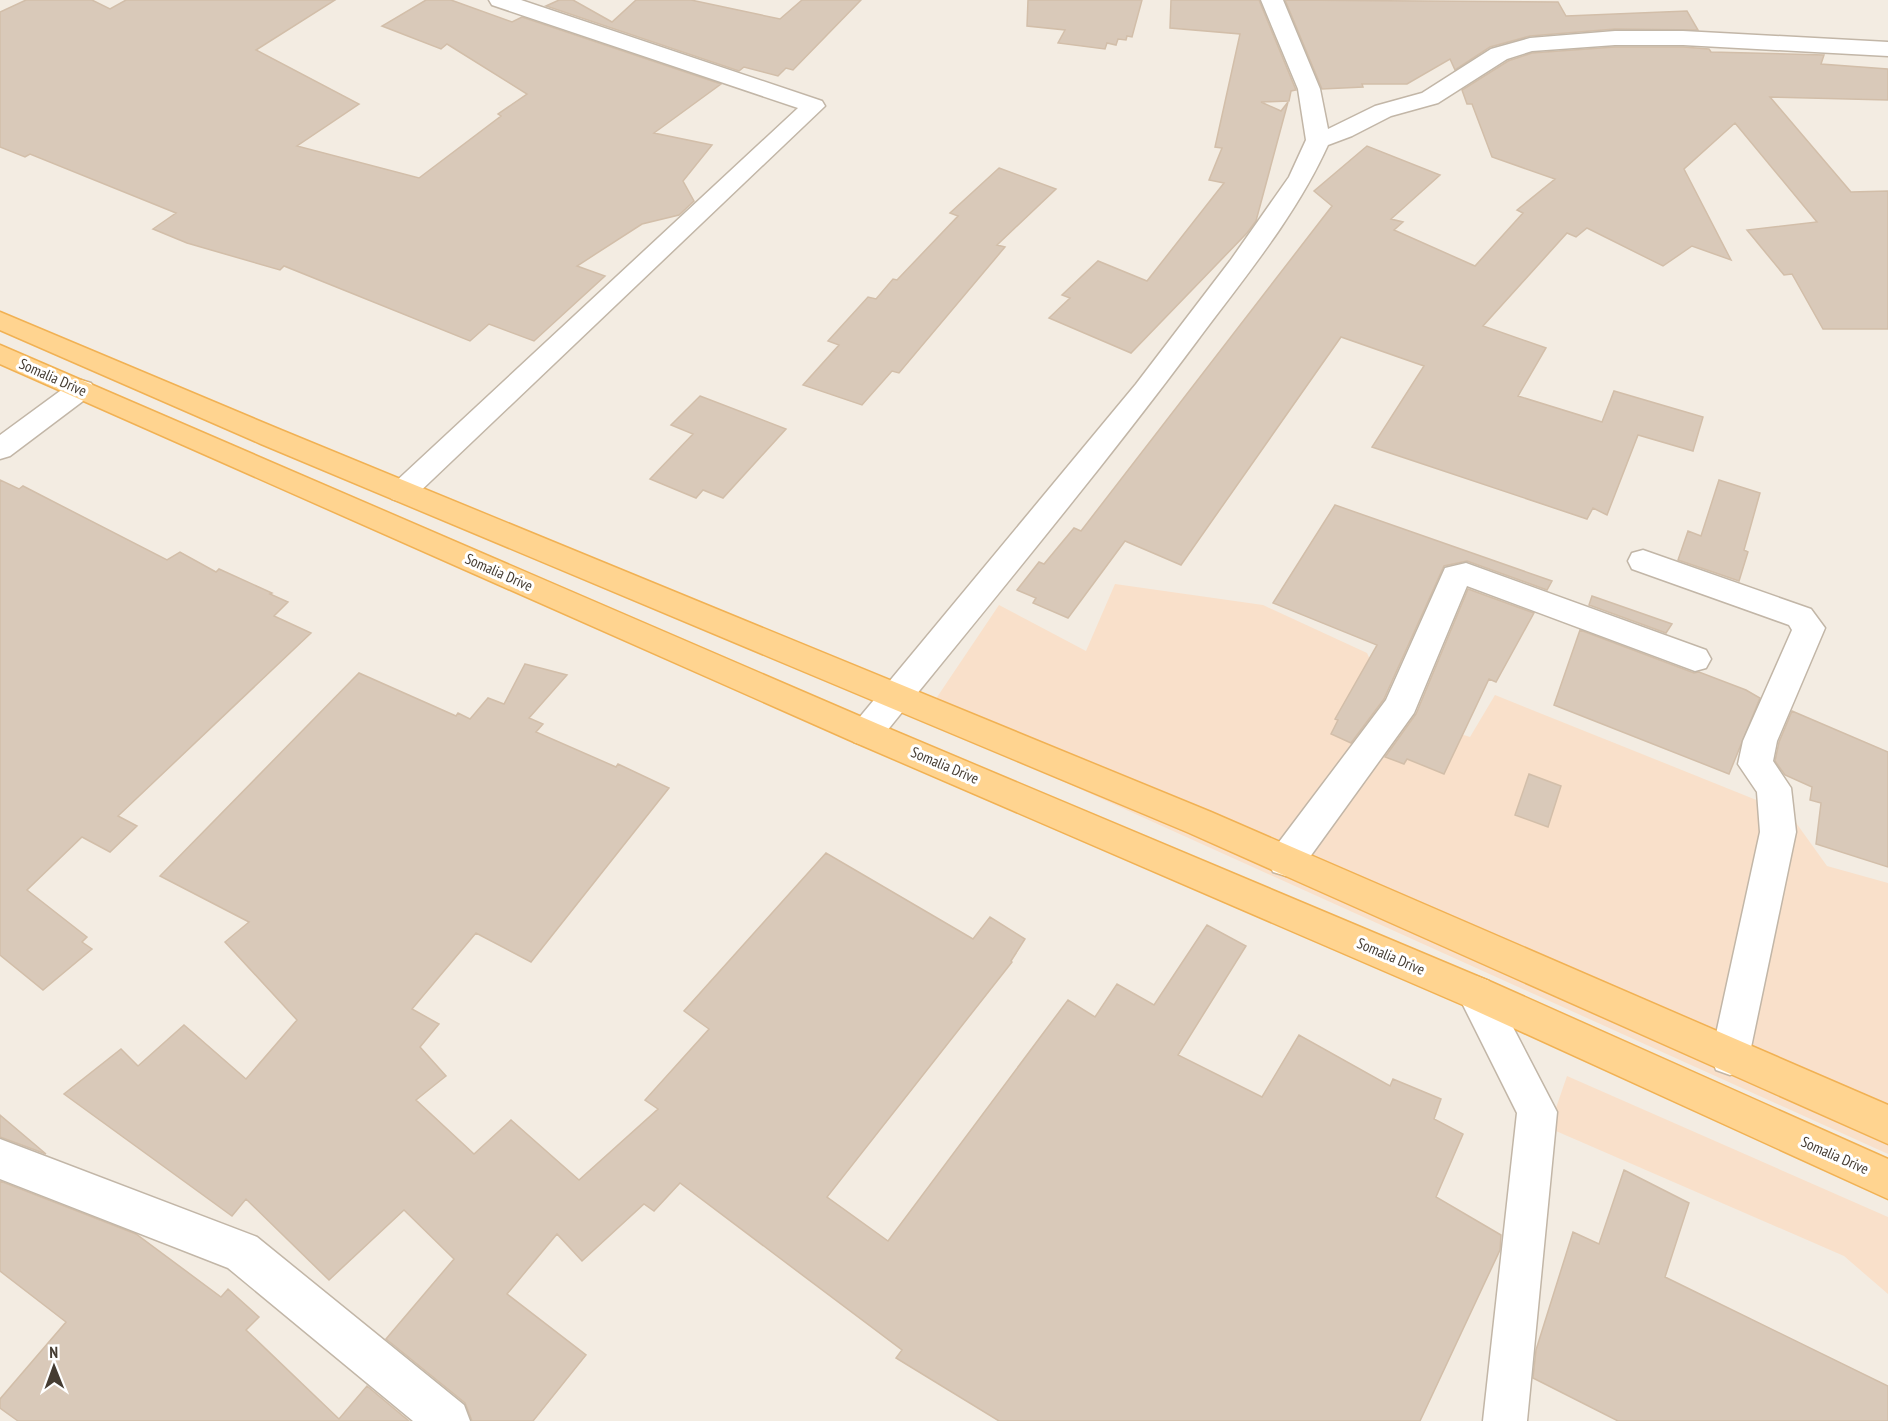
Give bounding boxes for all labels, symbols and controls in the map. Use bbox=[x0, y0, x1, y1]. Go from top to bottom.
street label: Somalia Drive bbox=[16, 354, 90, 400]
street label: Somalia Drive bbox=[462, 549, 536, 595]
street label: Somalia Drive bbox=[908, 742, 982, 788]
street label: Somalia Drive bbox=[1354, 933, 1428, 979]
street label: Somalia Drive bbox=[1798, 1132, 1872, 1178]
north arrow bbox=[24, 1337, 84, 1397]
text: N bbox=[49, 1342, 58, 1362]

